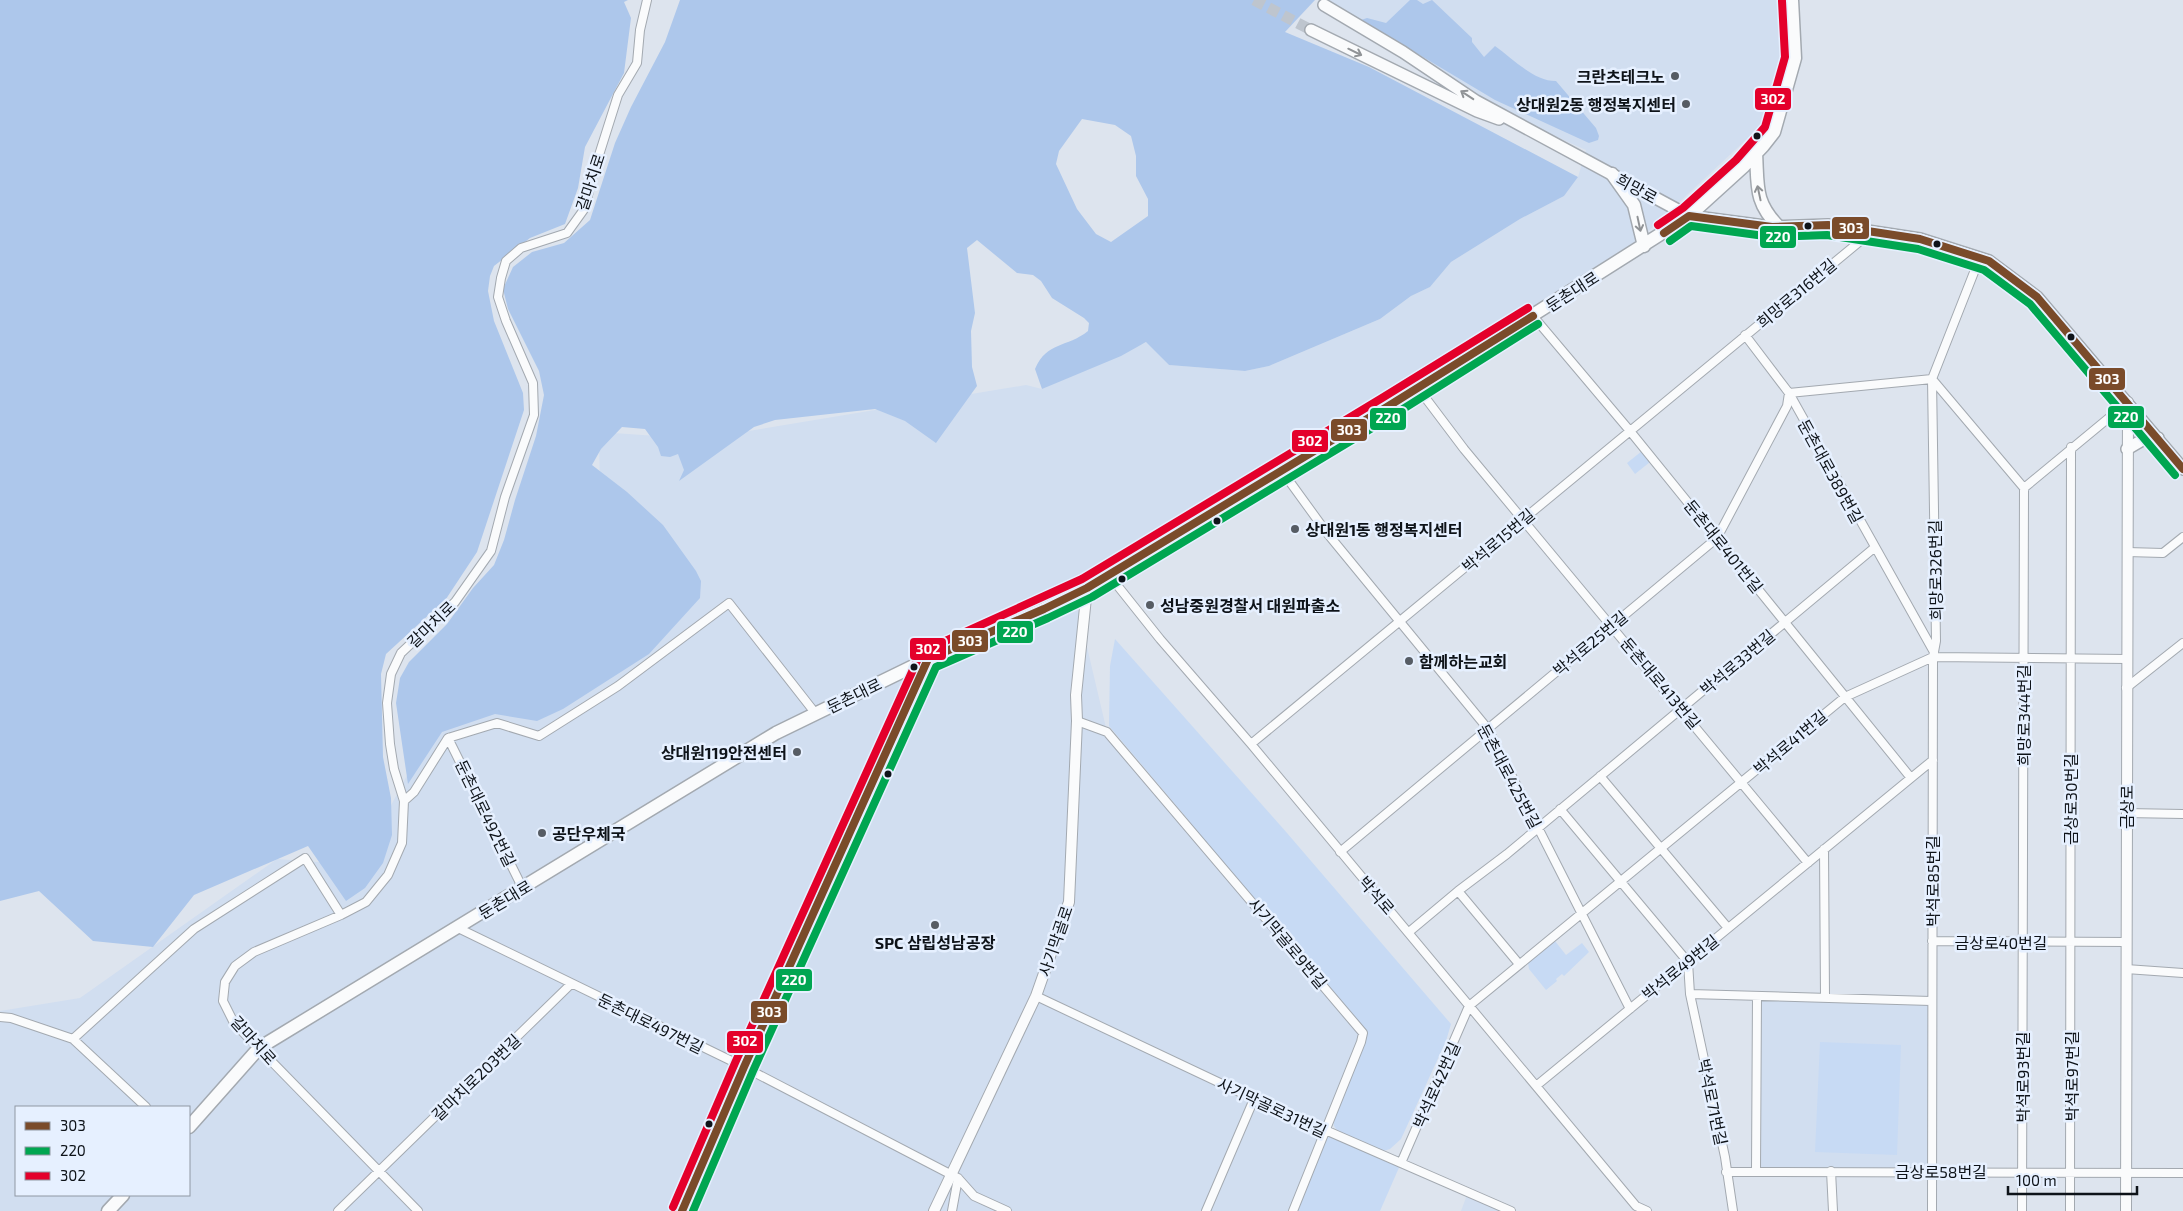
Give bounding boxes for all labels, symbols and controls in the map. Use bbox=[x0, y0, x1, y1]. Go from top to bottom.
one-way arrow bbox=[1347, 47, 1362, 57]
place label: 크란츠테크노 bbox=[1577, 67, 1665, 86]
marker: 크란츠테크노 bbox=[1669, 70, 1681, 82]
line badge: 302 bbox=[1754, 87, 1792, 111]
one-way arrow bbox=[1460, 89, 1474, 100]
text: 302 bbox=[1761, 90, 1785, 107]
place label: 상대원2동 행정복지센터 bbox=[1516, 95, 1676, 114]
marker: 상대원2동 행정복지센터 bbox=[1680, 98, 1692, 110]
unlabelled marker bbox=[1752, 131, 1762, 141]
street label: 갈마치로 bbox=[572, 151, 608, 213]
street label: 희망로 bbox=[1613, 169, 1661, 207]
one-way arrow bbox=[1754, 186, 1764, 202]
one-way arrow bbox=[1635, 215, 1644, 231]
line badge: 303 bbox=[1831, 216, 1870, 240]
text: 303 bbox=[1839, 219, 1863, 236]
unlabelled marker bbox=[1803, 221, 1813, 231]
line badge: 220 bbox=[1759, 225, 1797, 249]
text: 220 bbox=[1765, 228, 1791, 245]
unlabelled marker bbox=[1932, 239, 1942, 249]
street label: 희망로316번길 bbox=[1752, 254, 1840, 332]
street label: 둔촌대로 bbox=[1542, 267, 1602, 315]
unlabelled marker bbox=[2066, 332, 2076, 342]
line badge: 303 bbox=[2088, 367, 2126, 391]
text: 303 bbox=[2095, 370, 2119, 387]
line badge: 220 bbox=[2107, 405, 2145, 429]
line badge: 220 bbox=[1369, 407, 1407, 431]
text: 220 bbox=[2113, 408, 2139, 425]
text: 220 bbox=[1375, 409, 1401, 426]
street label: 둔촌대로389번길 bbox=[1795, 416, 1867, 526]
line badge: 303 bbox=[1330, 418, 1368, 442]
text: 303 bbox=[1337, 421, 1361, 438]
line badge: 302 bbox=[1291, 429, 1329, 453]
text: 302 bbox=[1298, 432, 1322, 449]
street label: 둔촌대로401번길 bbox=[1681, 496, 1767, 596]
street label: 박석로15번길 bbox=[1458, 504, 1538, 576]
unlabelled marker bbox=[1212, 516, 1222, 526]
place label: 상대원1동 행정복지센터 bbox=[1305, 520, 1463, 539]
street label: 희망로326번길 bbox=[1925, 520, 1945, 620]
marker: 상대원1동 행정복지센터 bbox=[1289, 523, 1301, 535]
unlabelled marker bbox=[1117, 574, 1127, 584]
place label: 성남중원경찰서 대원파출소 bbox=[1160, 596, 1340, 615]
street label: 갈마치로 bbox=[403, 597, 459, 651]
marker: 성남중원경찰서 대원파출소 bbox=[1144, 599, 1156, 611]
street label: 박석로25번길 bbox=[1549, 606, 1631, 680]
line badge: 220 bbox=[996, 620, 1034, 644]
text: 220 bbox=[1002, 623, 1028, 640]
street label: 박석로33번길 bbox=[1696, 625, 1778, 699]
line badge: 303 bbox=[951, 629, 989, 653]
text: 303 bbox=[958, 632, 982, 649]
street label: 둔촌대로413번길 bbox=[1617, 633, 1705, 733]
line badge: 302 bbox=[909, 637, 947, 661]
text: 302 bbox=[916, 640, 940, 657]
place label: 함께하는교회 bbox=[1419, 652, 1507, 671]
marker: 함께하는교회 bbox=[1403, 655, 1415, 667]
unlabelled marker bbox=[909, 662, 919, 672]
street label: 희망로344번길 bbox=[2014, 664, 2033, 766]
street label: 둔촌대로 bbox=[823, 673, 885, 716]
street label: 박석로41번길 bbox=[1749, 706, 1831, 778]
street label: 둔촌대로425번길 bbox=[1474, 720, 1546, 832]
place label: 상대원119안전센터 bbox=[661, 743, 787, 762]
marker: 상대원119안전센터 bbox=[791, 746, 803, 758]
street label: 금상로30번길 bbox=[2061, 753, 2080, 845]
street label: 둔촌대로492번길 bbox=[452, 757, 520, 869]
unlabelled marker bbox=[883, 769, 893, 779]
street label: 금상로 bbox=[2117, 785, 2136, 829]
place label: 공단우체국 bbox=[552, 824, 626, 843]
marker: 공단우체국 bbox=[536, 827, 548, 839]
street label: 박석로85번길 bbox=[1923, 835, 1942, 927]
street label: 박석로 bbox=[1355, 872, 1399, 918]
street label: 둔촌대로 bbox=[475, 876, 535, 922]
street label: 사기막골로9번길 bbox=[1245, 894, 1331, 992]
street label: 사기막골로 bbox=[1034, 903, 1076, 979]
marker: SPC 삼립성남공장 bbox=[929, 919, 941, 931]
street label: 박석로49번길 bbox=[1638, 930, 1722, 1004]
place label: SPC 삼립성남공장 bbox=[875, 933, 996, 952]
street label: 금상로40번길 bbox=[1954, 933, 2048, 952]
line badge: 220 bbox=[775, 968, 813, 992]
text: 220 bbox=[781, 971, 807, 988]
street label: 둔촌대로497번길 bbox=[595, 989, 707, 1057]
line badge: 303 bbox=[750, 1000, 788, 1024]
text: 303 bbox=[757, 1003, 781, 1020]
street label: 갈마치로 bbox=[227, 1012, 281, 1068]
street label: 갈마치로203번길 bbox=[428, 1030, 524, 1124]
line badge: 302 bbox=[726, 1030, 764, 1054]
street label: 박석로93번길 bbox=[2013, 1031, 2032, 1123]
street label: 박석로97번길 bbox=[2062, 1031, 2081, 1121]
text: 302 bbox=[733, 1032, 757, 1049]
street label: 박석로42번길 bbox=[1409, 1039, 1463, 1131]
street label: 박석로71번길 bbox=[1695, 1057, 1731, 1147]
street label: 사기막골로31번길 bbox=[1214, 1073, 1330, 1141]
legend bbox=[15, 1106, 190, 1196]
text: 303 bbox=[60, 1116, 86, 1134]
unlabelled marker bbox=[704, 1119, 714, 1129]
text: 220 bbox=[60, 1141, 86, 1159]
street label: 금상로58번길 bbox=[1895, 1162, 1987, 1181]
scale bar bbox=[2008, 1164, 2137, 1196]
text: 302 bbox=[60, 1166, 86, 1184]
text: 100 m bbox=[2016, 1171, 2057, 1189]

